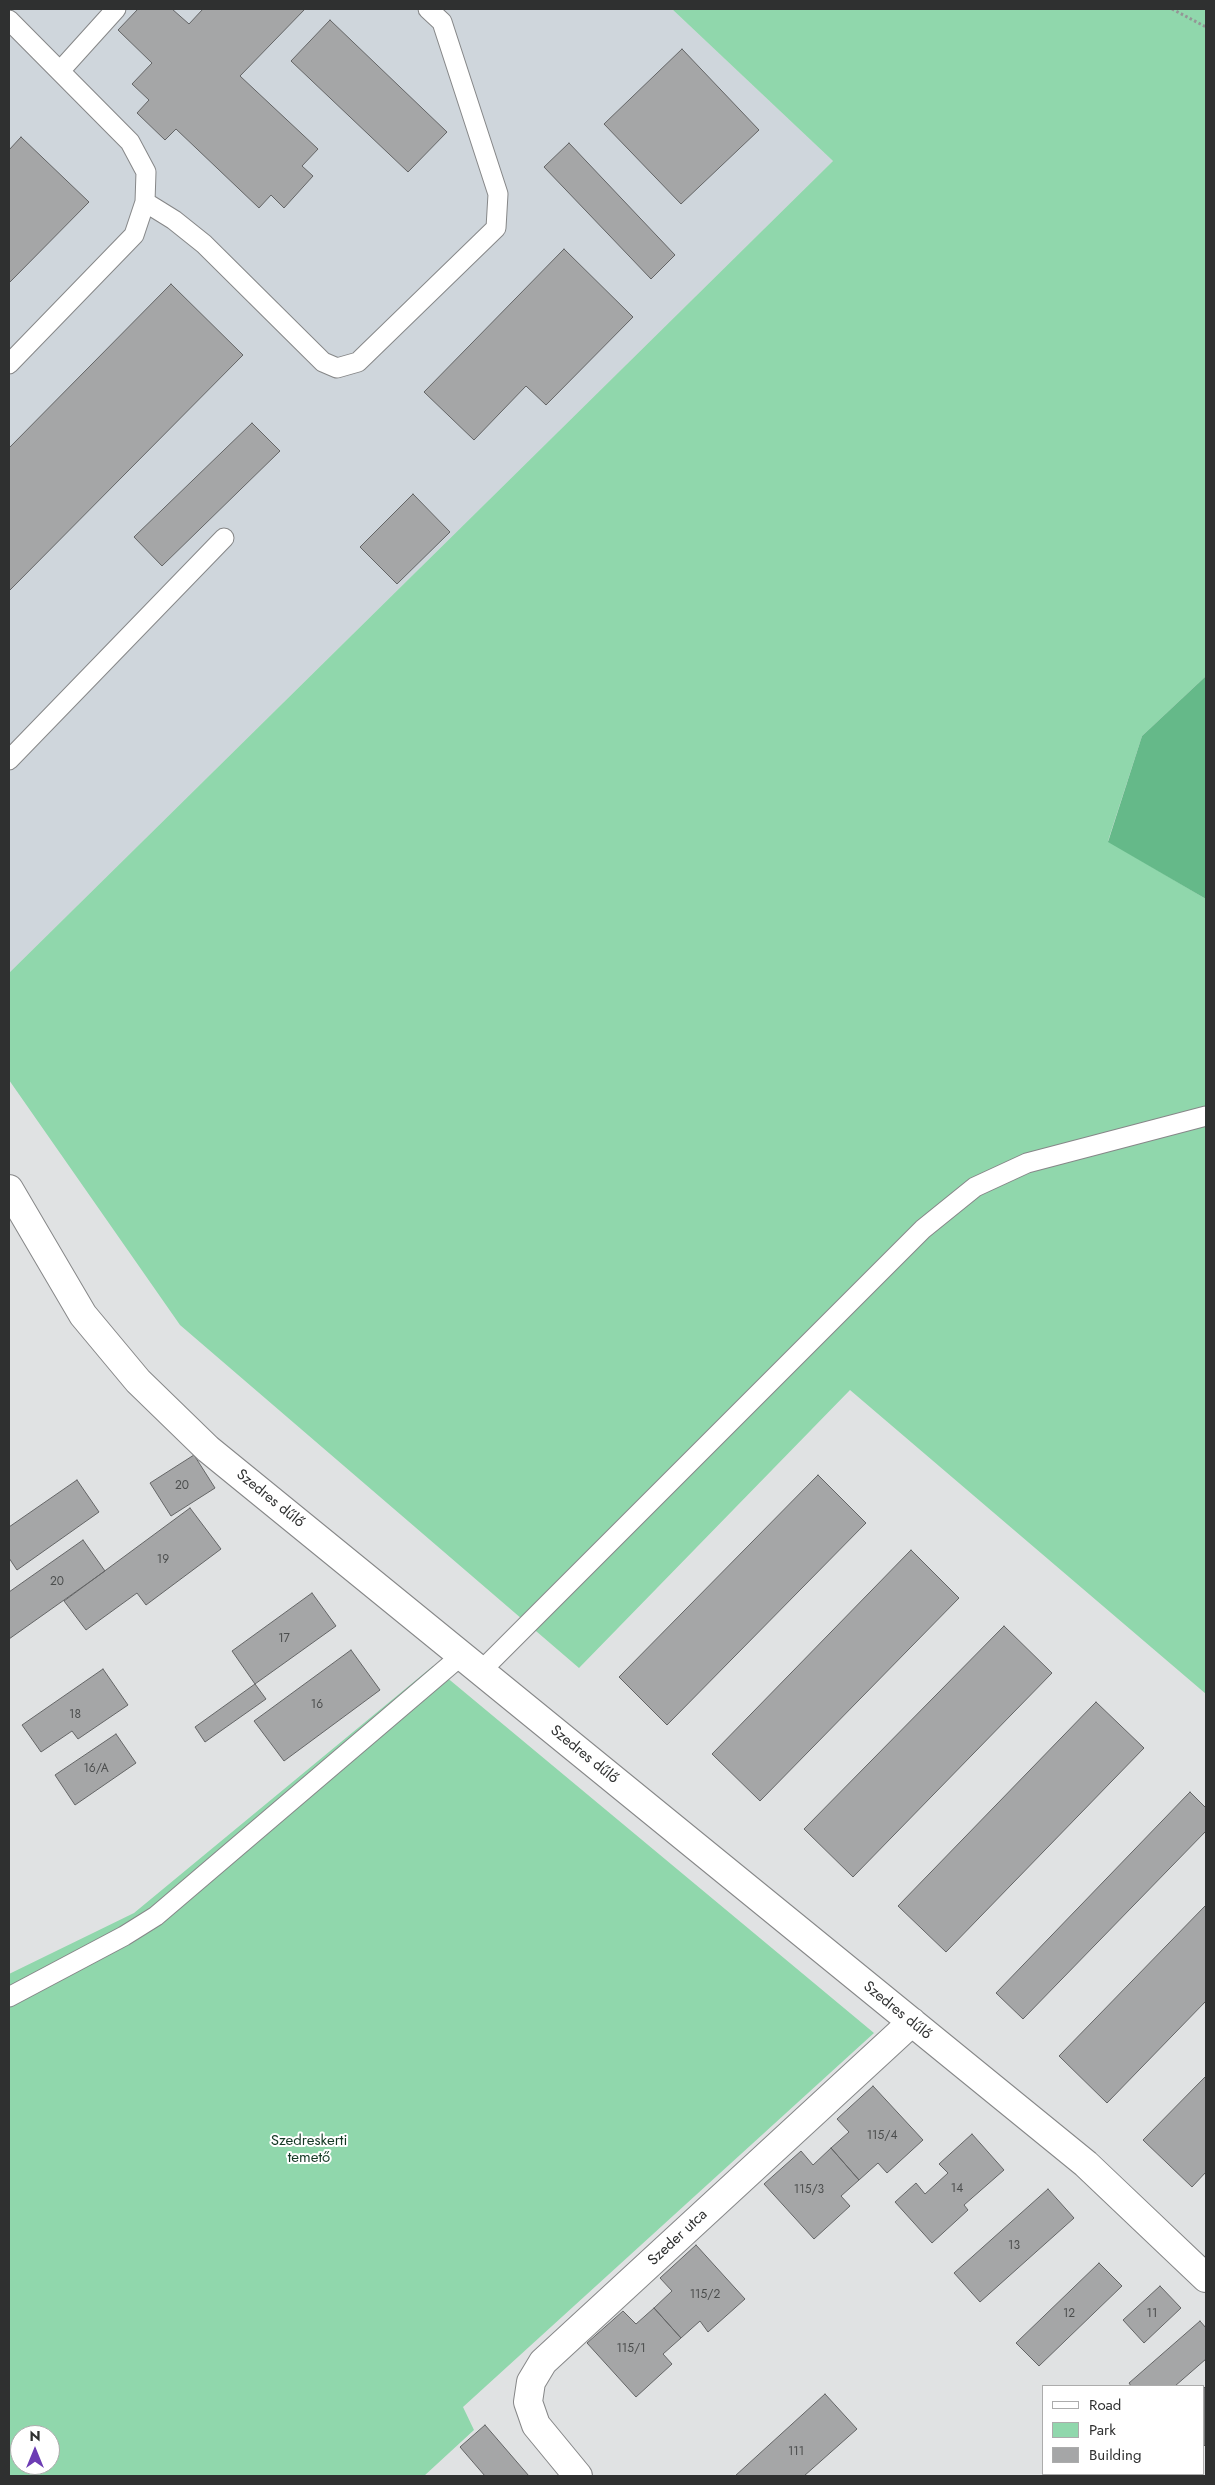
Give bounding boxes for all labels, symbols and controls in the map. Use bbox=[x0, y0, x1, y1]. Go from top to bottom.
street label: Szedres dűlő bbox=[232, 1466, 308, 1532]
house number: 20 bbox=[175, 1479, 189, 1493]
house number: 19 bbox=[157, 1553, 169, 1567]
house number: 20 bbox=[50, 1575, 64, 1589]
house number: 17 bbox=[278, 1632, 290, 1646]
house number: 16 bbox=[311, 1698, 323, 1712]
house number: 18 bbox=[69, 1708, 81, 1722]
street label: Szedres dűlő bbox=[546, 1722, 622, 1788]
house number: 16/A bbox=[83, 1762, 109, 1776]
street label: Szedres dűlő bbox=[859, 1978, 935, 2044]
house number: 115/4 bbox=[867, 2129, 897, 2143]
park label: Szedreskerti temető bbox=[271, 2132, 347, 2167]
house number: 14 bbox=[951, 2182, 963, 2196]
house number: 115/3 bbox=[794, 2183, 824, 2197]
street label: Szeder utca bbox=[645, 2206, 711, 2270]
house number: 13 bbox=[1008, 2239, 1020, 2253]
house number: 115/2 bbox=[690, 2288, 720, 2302]
house number: 12 bbox=[1063, 2307, 1075, 2321]
house number: 11 bbox=[1147, 2307, 1157, 2321]
house number: 115/1 bbox=[616, 2342, 646, 2356]
legend bbox=[1042, 2385, 1205, 2475]
text: Road bbox=[1089, 2394, 1121, 2416]
text: Park bbox=[1089, 2419, 1116, 2441]
north arrow bbox=[10, 2425, 60, 2475]
text: N bbox=[29, 2426, 41, 2446]
text: Building bbox=[1089, 2444, 1141, 2466]
house number: 111 bbox=[788, 2445, 804, 2459]

